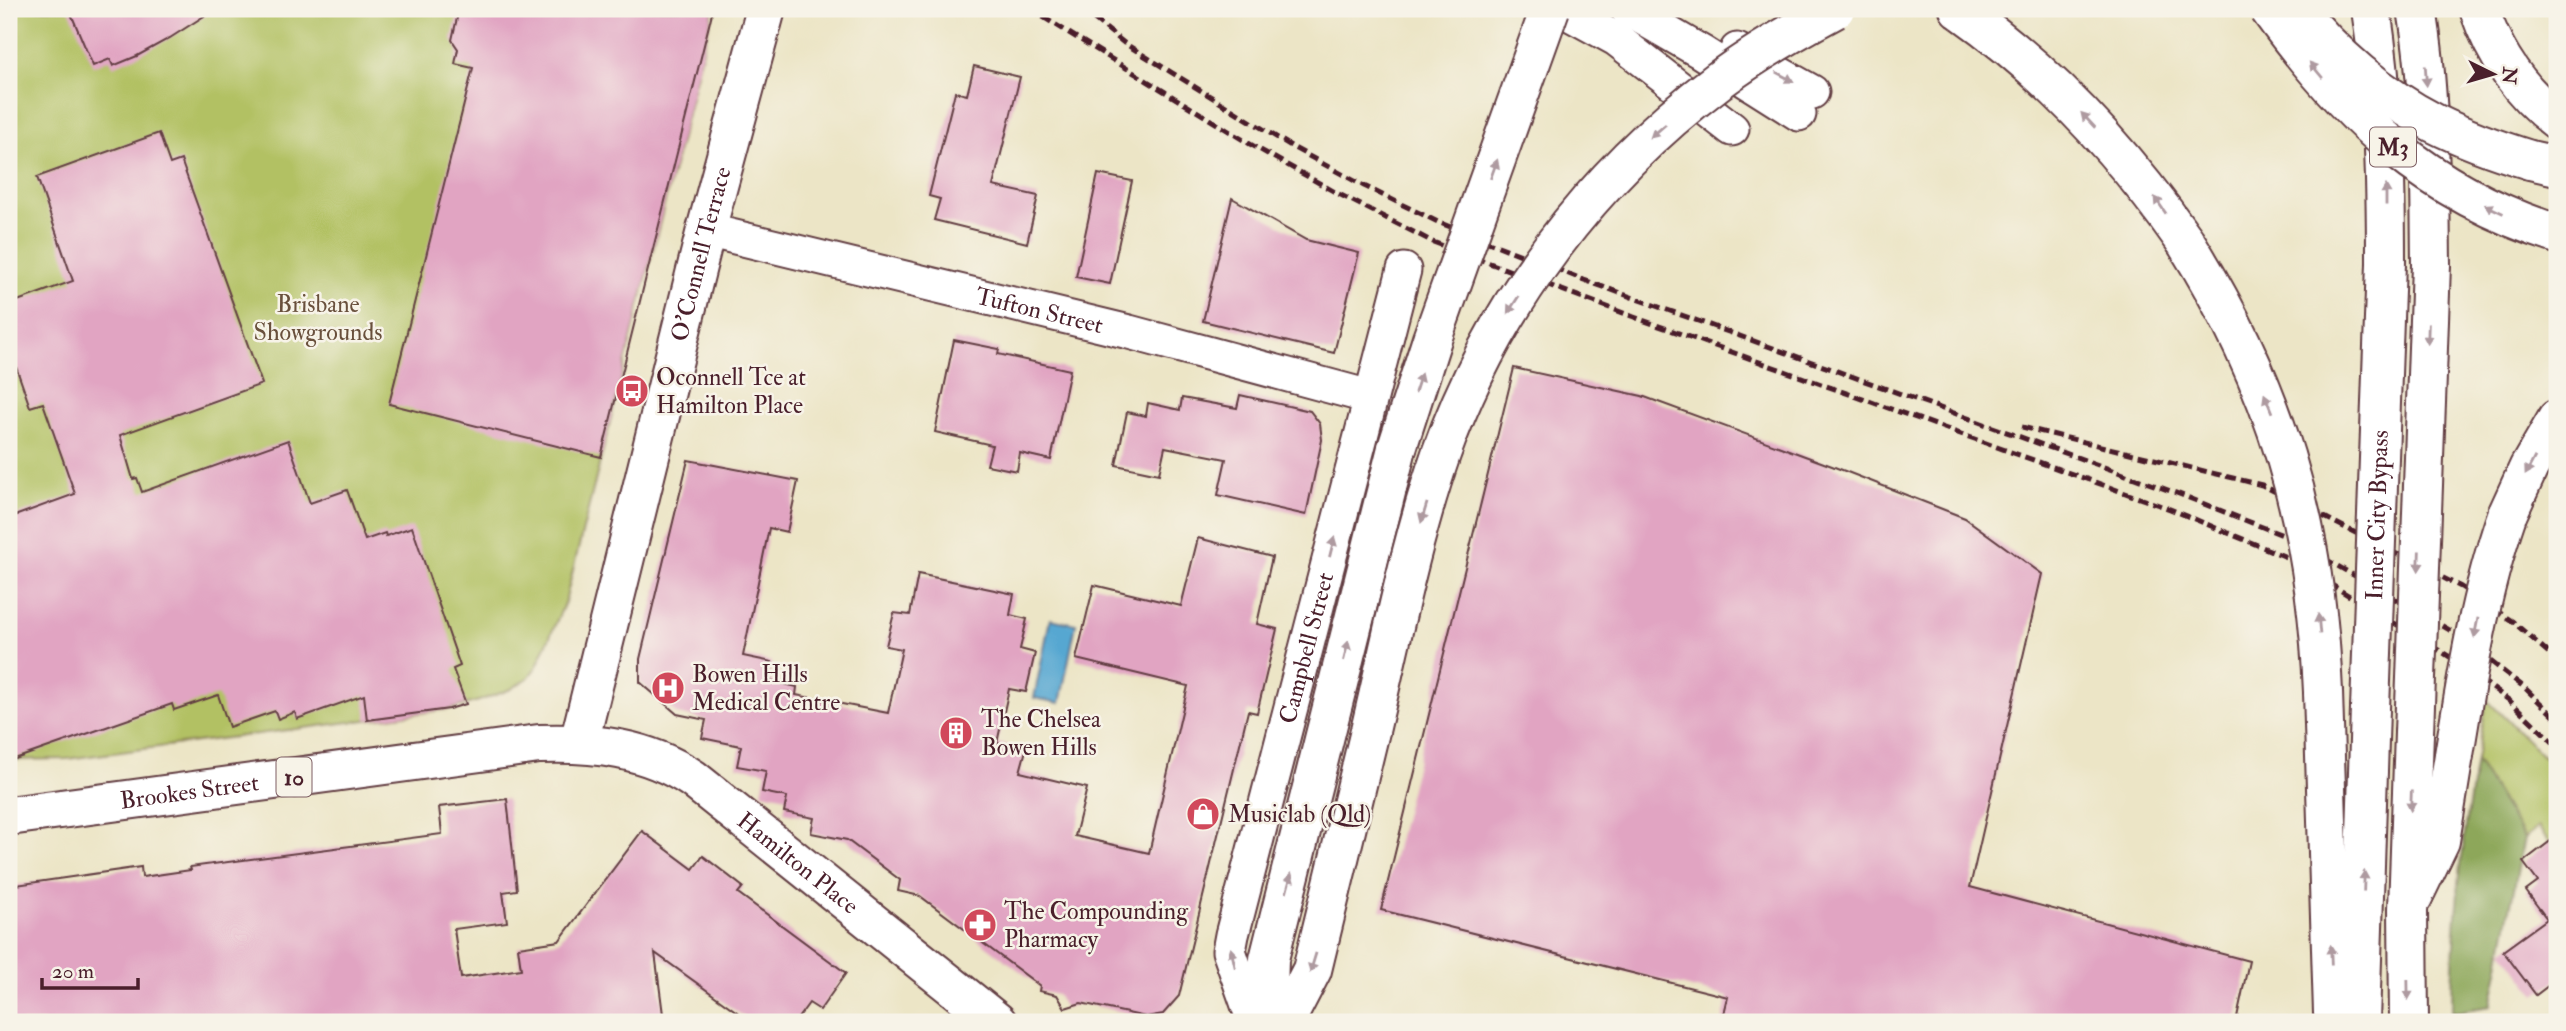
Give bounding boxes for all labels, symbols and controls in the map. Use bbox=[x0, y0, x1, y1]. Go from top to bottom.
north arrow bbox=[2458, 38, 2528, 108]
one-way arrow bbox=[2309, 62, 2324, 79]
text: N bbox=[2496, 65, 2522, 86]
one-way arrow bbox=[2420, 66, 2431, 88]
one-way arrow bbox=[1776, 71, 1795, 83]
one-way arrow bbox=[2080, 111, 2096, 129]
one-way arrow bbox=[1649, 123, 1667, 139]
road number: M3 bbox=[2370, 128, 2416, 166]
one-way arrow bbox=[1489, 158, 1500, 179]
street label: O'Connell Terrace bbox=[664, 163, 738, 344]
one-way arrow bbox=[2380, 184, 2392, 206]
one-way arrow bbox=[2153, 196, 2167, 214]
one-way arrow bbox=[2484, 203, 2504, 214]
street label: Tufton Street bbox=[973, 280, 1107, 341]
park label: Brisbane Showgrounds bbox=[254, 289, 382, 348]
one-way arrow bbox=[1506, 295, 1519, 315]
one-way arrow bbox=[2423, 323, 2434, 345]
place label: Oconnell Tce at Hamilton Place bbox=[656, 362, 806, 421]
bus stop icon: Oconnell Tce at Hamilton Place bbox=[613, 372, 651, 410]
one-way arrow bbox=[1413, 372, 1424, 393]
one-way arrow bbox=[2262, 393, 2273, 414]
street label: Inner City Bypass bbox=[2358, 430, 2395, 601]
one-way arrow bbox=[2524, 456, 2536, 476]
one-way arrow bbox=[1418, 503, 1428, 524]
one-way arrow bbox=[1327, 537, 1337, 558]
one-way arrow bbox=[2414, 550, 2425, 572]
street label: Campbell Street bbox=[1272, 569, 1341, 727]
one-way arrow bbox=[2314, 613, 2325, 635]
one-way arrow bbox=[2470, 617, 2481, 639]
one-way arrow bbox=[1341, 640, 1352, 662]
place label: Bowen Hills Medical Centre bbox=[692, 659, 840, 718]
hospital icon: Bowen Hills Medical Centre bbox=[649, 669, 687, 707]
place label: The Chelsea Bowen Hills bbox=[981, 704, 1102, 763]
building icon: The Chelsea Bowen Hills bbox=[937, 714, 975, 752]
road number: 10 bbox=[276, 758, 312, 796]
street label: Brookes Street bbox=[118, 767, 261, 816]
one-way arrow bbox=[2406, 791, 2417, 813]
shop icon: Musiclab (Qld) bbox=[1184, 795, 1222, 833]
place label: Musiclab (Qld) bbox=[1228, 799, 1371, 830]
street label: Hamilton Place bbox=[731, 805, 865, 921]
one-way arrow bbox=[2359, 869, 2370, 891]
one-way arrow bbox=[1284, 872, 1295, 894]
place label: The Compounding Pharmacy bbox=[1004, 896, 1189, 955]
pharmacy icon: The Compounding Pharmacy bbox=[961, 906, 999, 944]
one-way arrow bbox=[2326, 944, 2337, 966]
one-way arrow bbox=[1227, 946, 1238, 968]
scale bar bbox=[42, 947, 138, 991]
one-way arrow bbox=[1307, 953, 1317, 974]
text: 20 m bbox=[52, 958, 94, 985]
one-way arrow bbox=[2402, 979, 2413, 1001]

